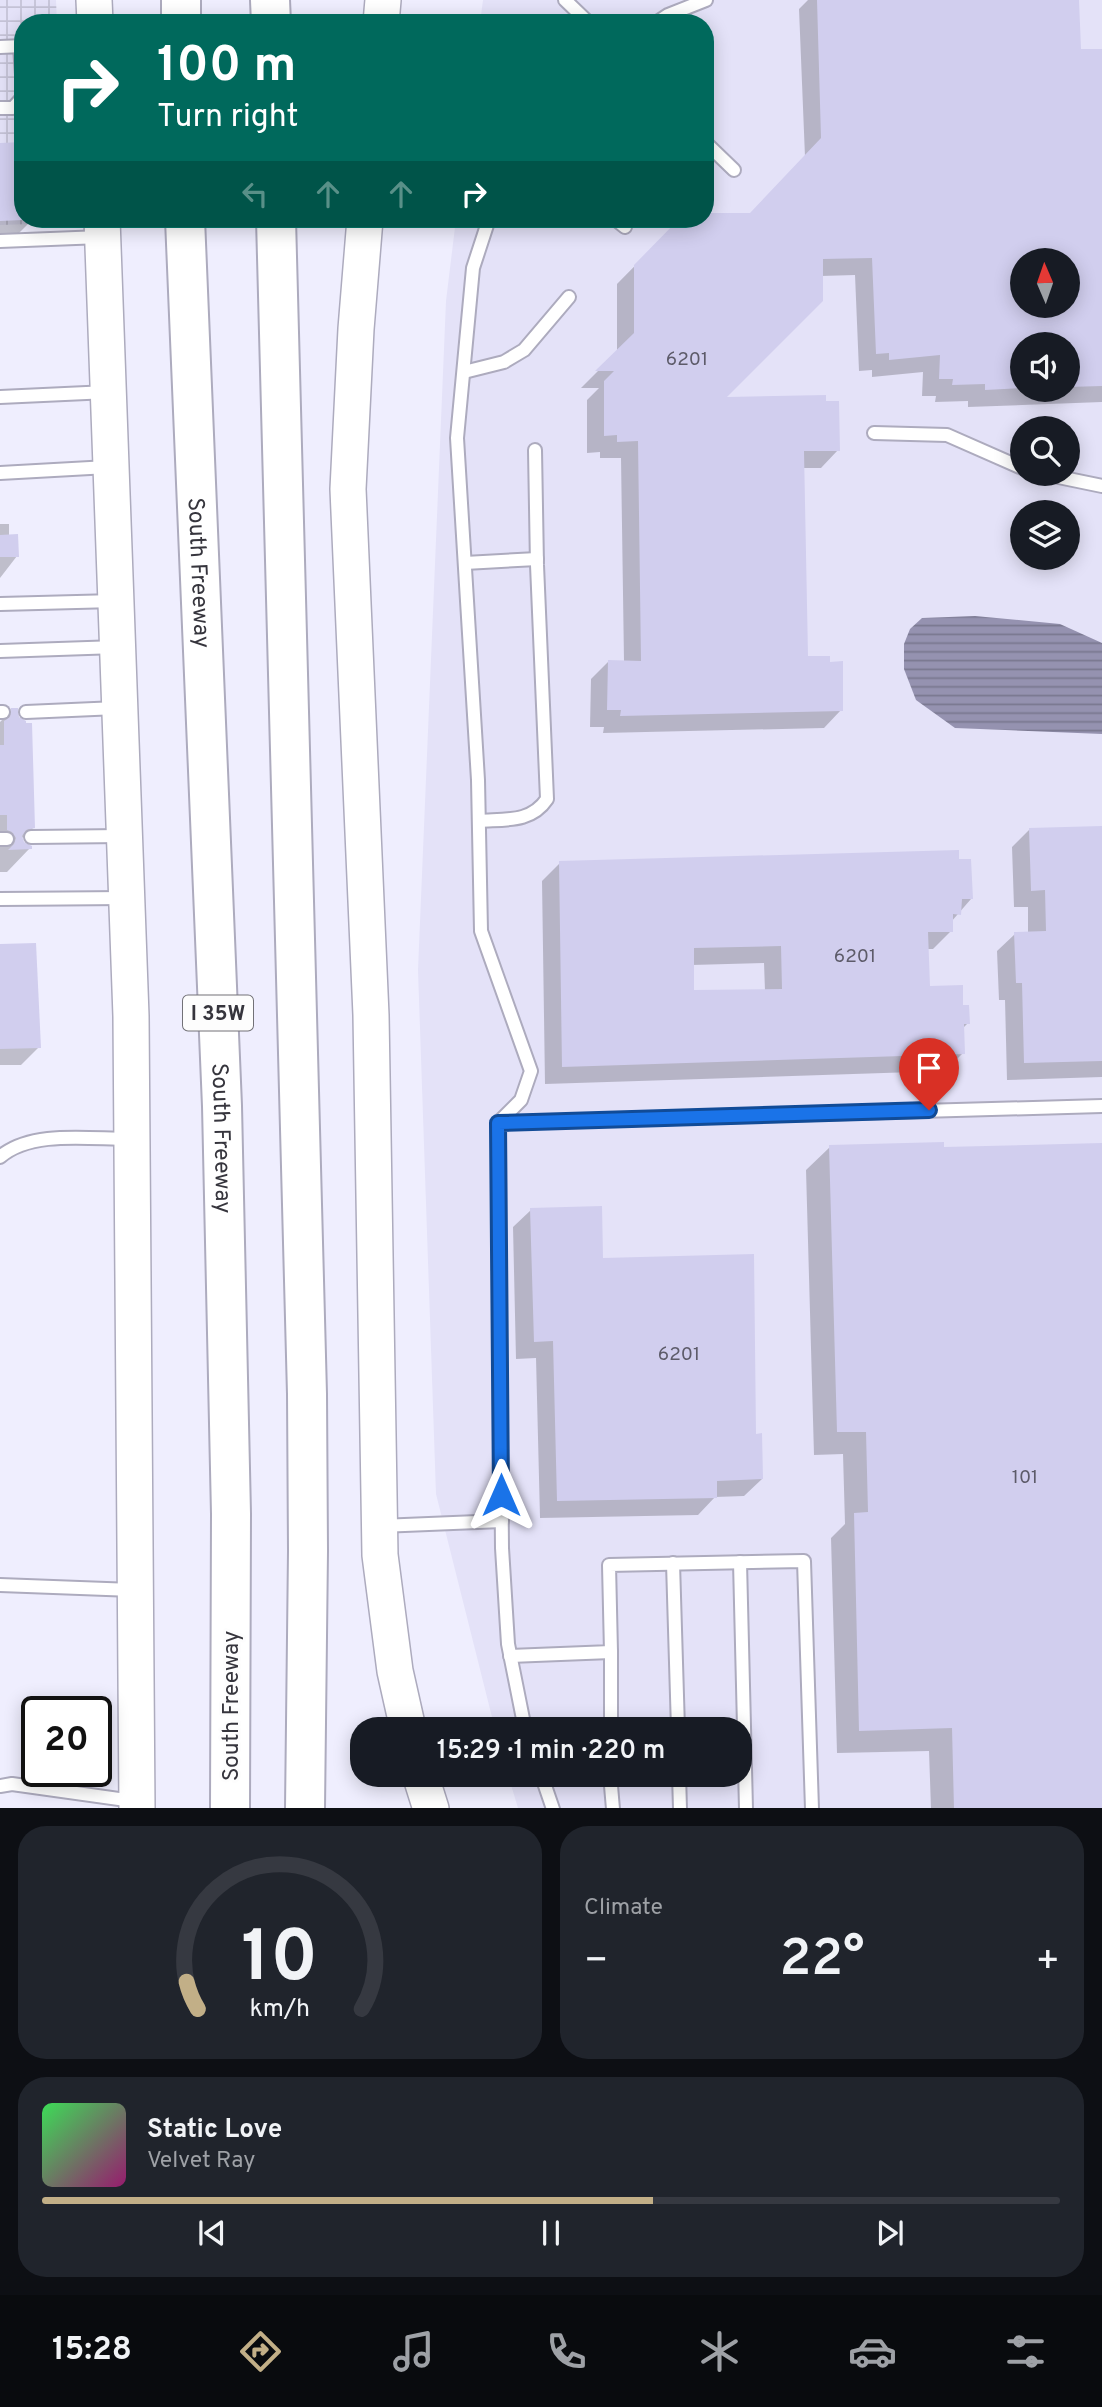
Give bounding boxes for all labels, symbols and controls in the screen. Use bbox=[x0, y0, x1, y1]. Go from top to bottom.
text: 100 m bbox=[157, 37, 296, 99]
icon: right bbox=[42, 42, 133, 133]
text: Turn right bbox=[157, 98, 299, 138]
icon: left bbox=[236, 175, 274, 213]
icon: ahead bbox=[309, 175, 347, 213]
icon: ahead bbox=[382, 175, 420, 213]
icon: right bbox=[455, 175, 493, 213]
north arrow bbox=[1010, 248, 1080, 318]
map controls bbox=[1010, 248, 1080, 570]
button: sound bbox=[1010, 332, 1080, 402]
house number: 6201 bbox=[666, 348, 708, 372]
button: search bbox=[1010, 416, 1080, 486]
street label: South Freeway bbox=[180, 497, 215, 649]
button: layers bbox=[1010, 500, 1080, 570]
house number: 6201 bbox=[834, 945, 876, 969]
road number: I 35W bbox=[183, 996, 253, 1030]
pin bbox=[899, 1038, 959, 1110]
icon: arrive bbox=[910, 1049, 948, 1087]
street label: South Freeway bbox=[203, 1062, 236, 1214]
house number: 6201 bbox=[658, 1343, 700, 1367]
position arrow bbox=[464, 1458, 538, 1532]
house number: 101 bbox=[1012, 1466, 1038, 1490]
street label: South Freeway bbox=[218, 1631, 247, 1781]
speed limit sign: 20 bbox=[21, 1696, 112, 1787]
text: 15:29 · 1 min · 220 m bbox=[437, 1735, 665, 1768]
text: Climate bbox=[584, 1894, 663, 1923]
text: 10 bbox=[242, 1915, 318, 2007]
text: 22° bbox=[779, 1928, 865, 1994]
text: − bbox=[584, 1938, 609, 1987]
text: + bbox=[1035, 1938, 1060, 1987]
text: km/h bbox=[250, 1993, 310, 2025]
text: Static Love bbox=[147, 2114, 282, 2147]
text: Velvet Ray bbox=[147, 2147, 255, 2176]
icon: previous bbox=[193, 2214, 231, 2252]
icon: pause bbox=[532, 2214, 570, 2252]
icon: next bbox=[871, 2214, 909, 2252]
icon: directions bbox=[236, 2327, 285, 2376]
icon: music bbox=[389, 2327, 438, 2376]
icon: phone bbox=[542, 2327, 591, 2376]
icon: climate bbox=[695, 2327, 744, 2376]
icon: car bbox=[848, 2327, 897, 2376]
icon: filters bbox=[1001, 2327, 1050, 2376]
text: 15:28 bbox=[52, 2331, 132, 2371]

